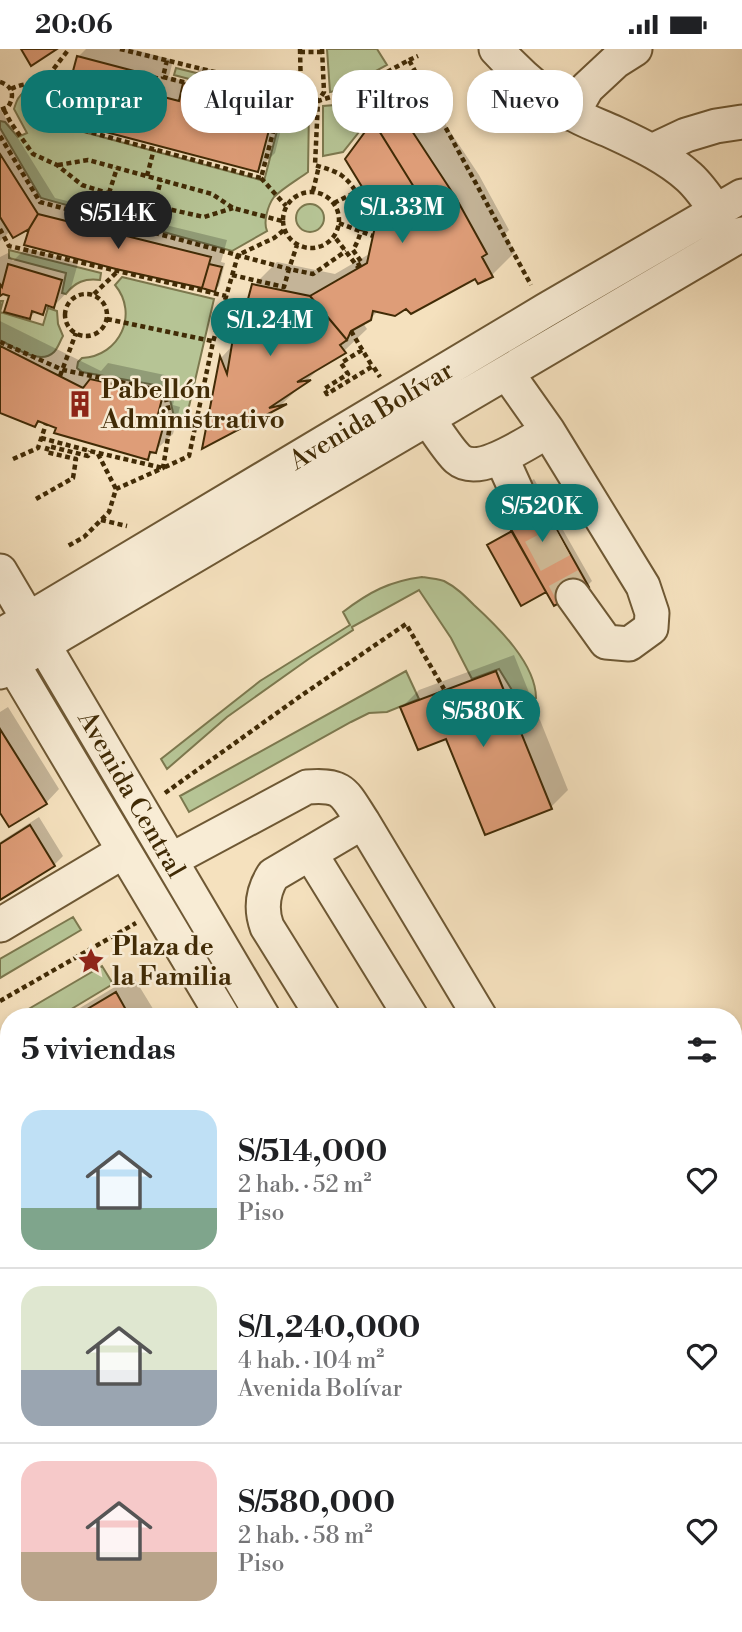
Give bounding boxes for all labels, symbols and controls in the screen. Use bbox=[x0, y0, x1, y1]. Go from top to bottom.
text: 20:06 bbox=[35, 9, 113, 41]
chip: Comprar bbox=[21, 70, 167, 133]
chip: Alquilar bbox=[181, 70, 318, 133]
chip: Filtros bbox=[332, 70, 453, 133]
chip: Nuevo bbox=[467, 70, 583, 133]
pin: S/1.33M bbox=[337, 185, 467, 245]
pin: S/514K bbox=[61, 191, 175, 251]
text: S/1.33M bbox=[360, 194, 444, 222]
text: S/514K bbox=[80, 200, 156, 228]
pin: S/1.24M bbox=[205, 299, 335, 358]
text: S/1.24M bbox=[227, 307, 313, 335]
street label: Avenida Bolívar bbox=[283, 354, 459, 478]
place label: Pabellón Administrativo bbox=[100, 374, 285, 436]
building icon: Pabellón Administrativo bbox=[65, 389, 95, 419]
pin: S/520K bbox=[485, 484, 599, 544]
text: S/520K bbox=[501, 493, 583, 521]
pin: S/580K bbox=[426, 689, 540, 749]
text: S/580K bbox=[442, 698, 524, 726]
street label: Avenida Central bbox=[70, 705, 192, 884]
place label: Plaza de la Familia bbox=[112, 931, 233, 993]
place icon: Plaza de la Familia bbox=[76, 946, 106, 976]
text: 5 viviendas bbox=[21, 1031, 176, 1069]
icon: filters bbox=[683, 1031, 721, 1069]
text: S/514,000 bbox=[238, 1133, 387, 1171]
icon: home bbox=[77, 1138, 161, 1222]
icon: heart bbox=[683, 1161, 721, 1199]
text: 2 hab. · 52 m² bbox=[238, 1171, 372, 1199]
text: Piso bbox=[238, 1199, 284, 1227]
text: S/1,240,000 bbox=[238, 1309, 420, 1347]
icon: home bbox=[77, 1314, 161, 1398]
icon: heart bbox=[683, 1337, 721, 1375]
text: 4 hab. · 104 m² bbox=[238, 1347, 384, 1375]
text: Avenida Bolívar bbox=[238, 1375, 403, 1403]
text: S/580,000 bbox=[238, 1484, 395, 1522]
icon: home bbox=[77, 1489, 161, 1573]
icon: heart bbox=[683, 1512, 721, 1550]
text: 2 hab. · 58 m² bbox=[238, 1522, 373, 1550]
text: Piso bbox=[238, 1550, 284, 1578]

